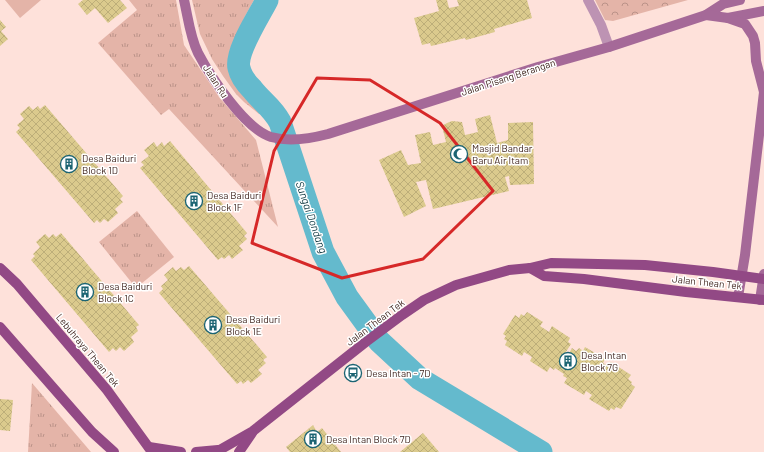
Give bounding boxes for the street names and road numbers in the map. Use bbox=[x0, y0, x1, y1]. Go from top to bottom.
street label: Jalan Pisang Berangan bbox=[459, 56, 557, 98]
street label: Jalan Ru bbox=[201, 62, 231, 100]
street label: Jalan Thean Tek bbox=[672, 272, 742, 292]
street label: Jalan Thean Tek bbox=[344, 296, 406, 348]
street label: Lebuhraya Thean Tek bbox=[54, 311, 122, 389]

